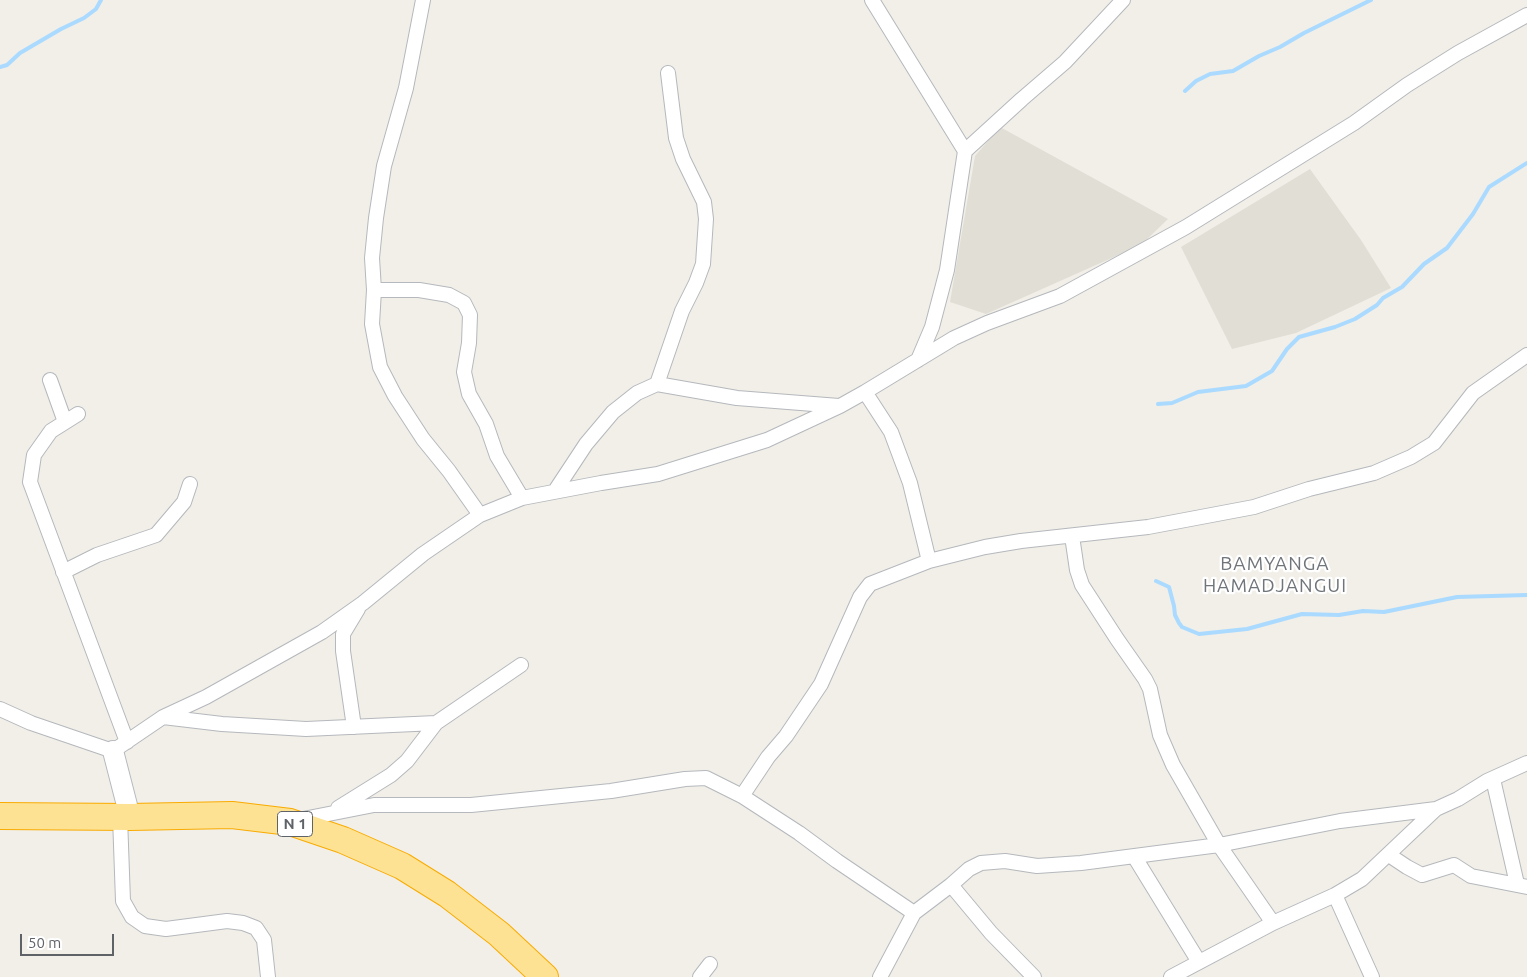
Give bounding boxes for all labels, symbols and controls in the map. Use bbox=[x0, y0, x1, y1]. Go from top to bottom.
district label: BAMYANGA HAMADJANGUI bbox=[1202, 553, 1348, 597]
road number: N 1 bbox=[278, 812, 312, 836]
scale bar bbox=[22, 924, 116, 956]
text: 50 m bbox=[28, 934, 61, 951]

